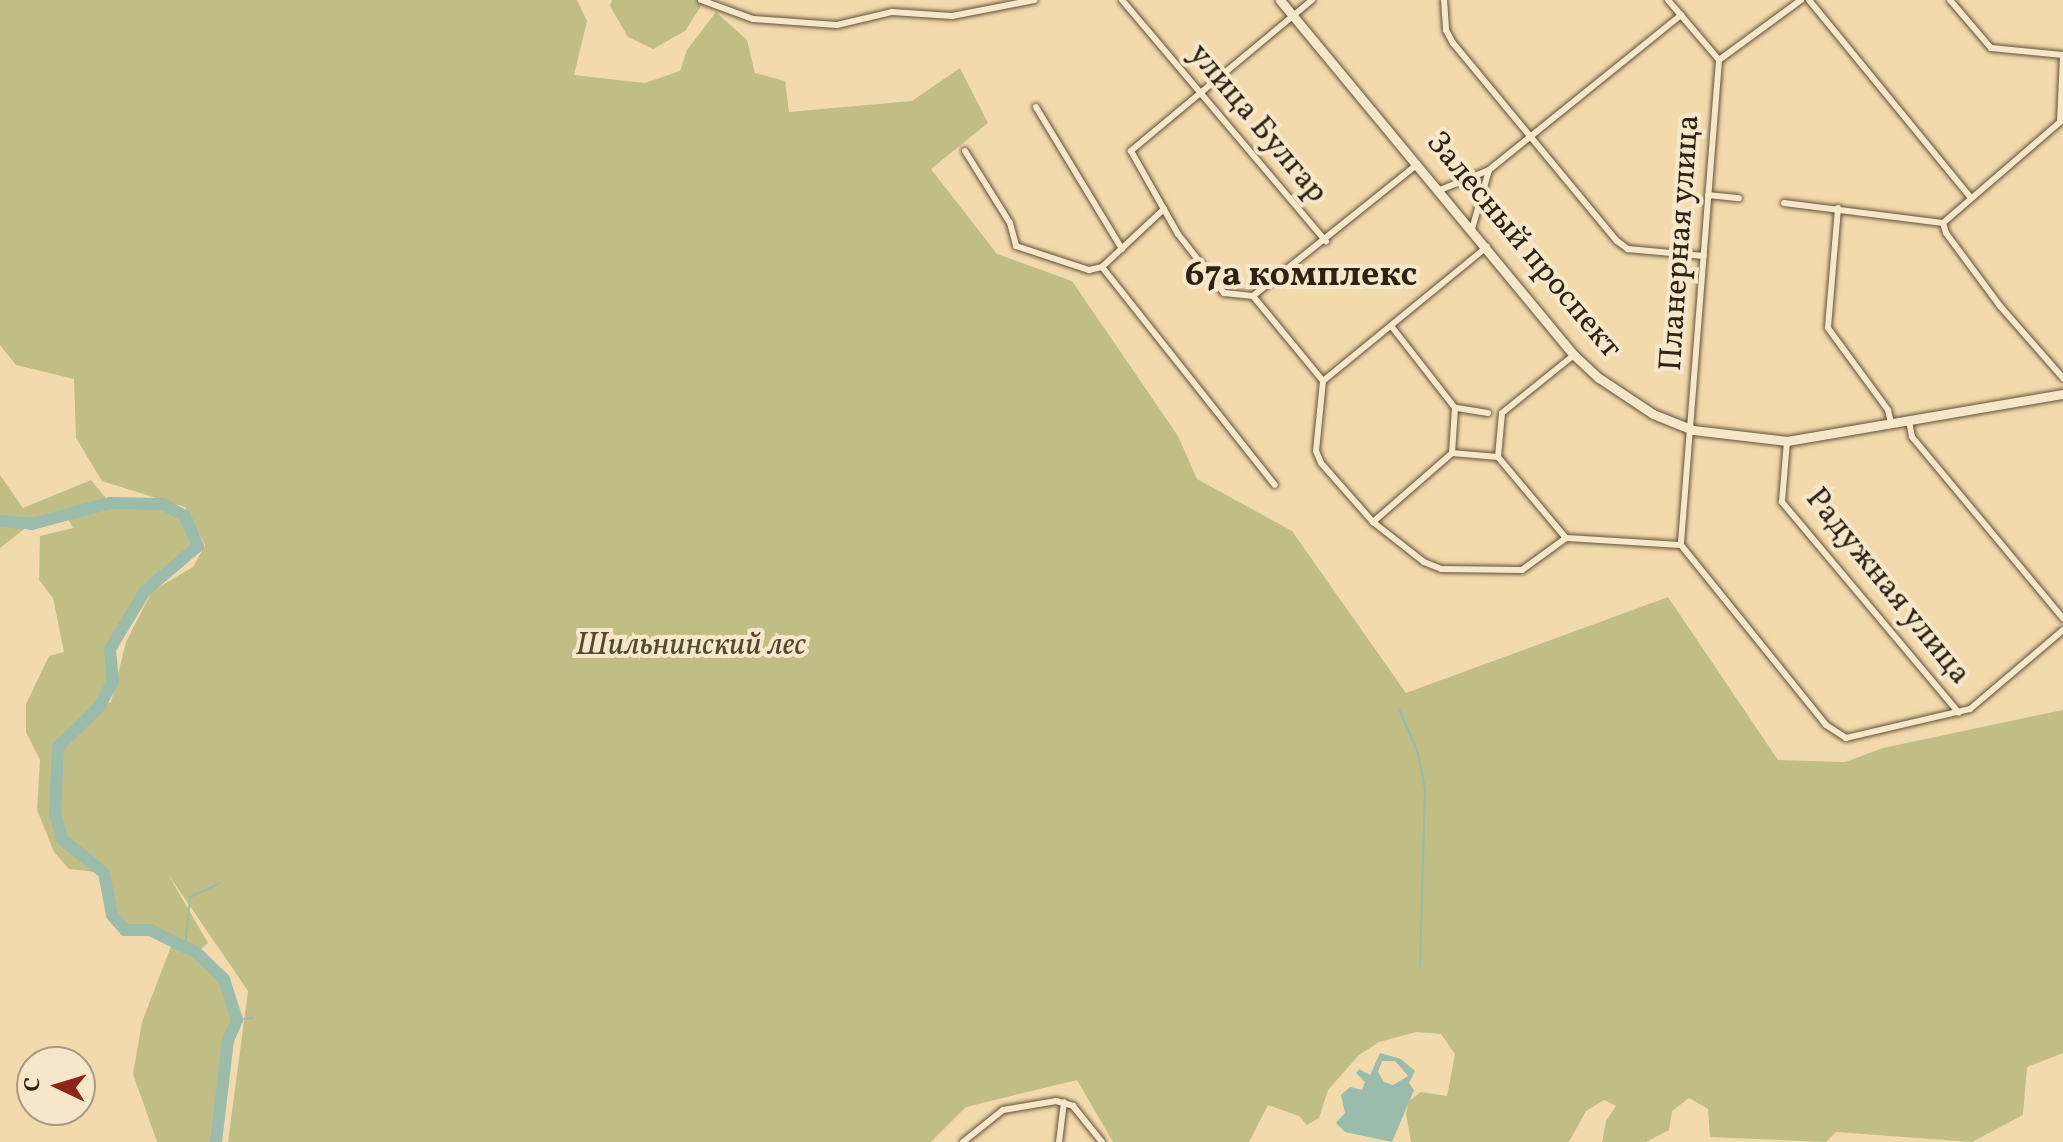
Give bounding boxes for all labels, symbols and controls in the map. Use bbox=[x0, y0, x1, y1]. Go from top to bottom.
street label: улица Булгар bbox=[1179, 36, 1335, 212]
street label: Планерная улица bbox=[1653, 113, 1709, 373]
street label: Залесный проспект bbox=[1417, 125, 1629, 367]
district label: 67а комплекс bbox=[1185, 255, 1417, 299]
street label: Радужная улица bbox=[1796, 481, 1978, 693]
park label: Шильнинский лес bbox=[576, 627, 806, 665]
north arrow bbox=[16, 1046, 96, 1126]
text: С bbox=[18, 1076, 50, 1093]

